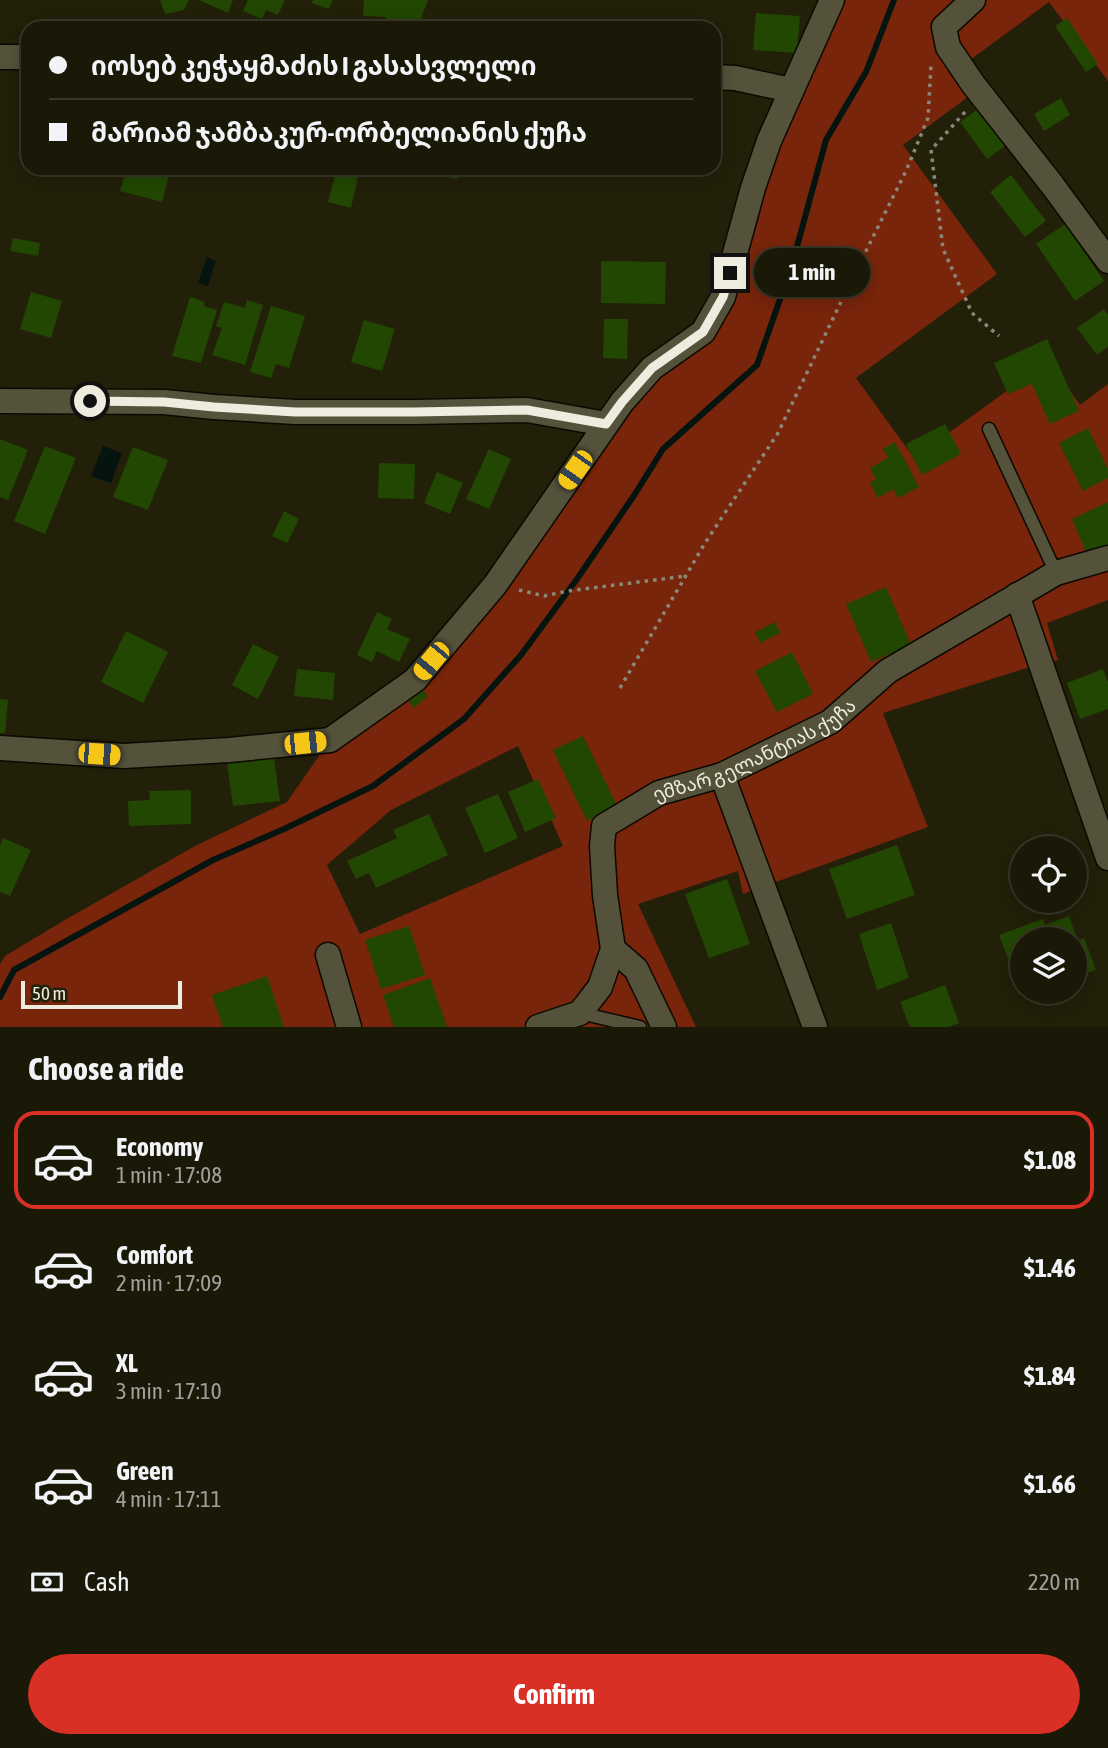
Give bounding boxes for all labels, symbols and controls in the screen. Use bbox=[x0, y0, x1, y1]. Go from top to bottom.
text: იოსებ კეჭაყმაძის I გასასვლელი bbox=[91, 51, 537, 81]
text: მარიამ ჯამბაკურ-ორბელიანის ქუჩა bbox=[91, 118, 587, 148]
callout: 1 min bbox=[754, 248, 870, 298]
route end bbox=[714, 257, 746, 289]
text: 1 min bbox=[789, 259, 835, 285]
route start bbox=[74, 385, 106, 417]
car bbox=[555, 447, 596, 493]
car bbox=[410, 638, 453, 684]
street label: ემზარ გელანტიას ქუჩა bbox=[648, 694, 860, 807]
car bbox=[284, 730, 327, 756]
car bbox=[78, 742, 121, 766]
map controls bbox=[1010, 836, 1087, 1004]
button: locate bbox=[1010, 836, 1087, 913]
button: layers bbox=[1010, 927, 1087, 1004]
scale bar bbox=[21, 978, 182, 1010]
text: 50 m bbox=[32, 982, 66, 1004]
text: Choose a ride bbox=[28, 1050, 184, 1087]
icon: car bbox=[32, 1129, 95, 1192]
text: Economy bbox=[116, 1132, 203, 1162]
text: $1.08 bbox=[1024, 1145, 1076, 1175]
text: 1 min · 17:08 bbox=[116, 1162, 222, 1188]
icon: car bbox=[32, 1237, 95, 1300]
text: Comfort bbox=[116, 1240, 193, 1270]
text: $1.46 bbox=[1024, 1253, 1076, 1283]
text: 2 min · 17:09 bbox=[116, 1270, 222, 1296]
icon: car bbox=[32, 1345, 95, 1408]
text: XL bbox=[116, 1348, 138, 1378]
text: $1.84 bbox=[1024, 1361, 1076, 1391]
text: 3 min · 17:10 bbox=[116, 1378, 222, 1404]
icon: car bbox=[32, 1453, 95, 1516]
text: Green bbox=[116, 1456, 174, 1486]
text: $1.66 bbox=[1024, 1469, 1076, 1499]
text: 4 min · 17:11 bbox=[116, 1486, 222, 1512]
icon: cash bbox=[28, 1563, 66, 1601]
text: Cash bbox=[84, 1567, 130, 1597]
text: 220 m bbox=[1028, 1569, 1080, 1595]
button: Confirm bbox=[28, 1654, 1080, 1734]

